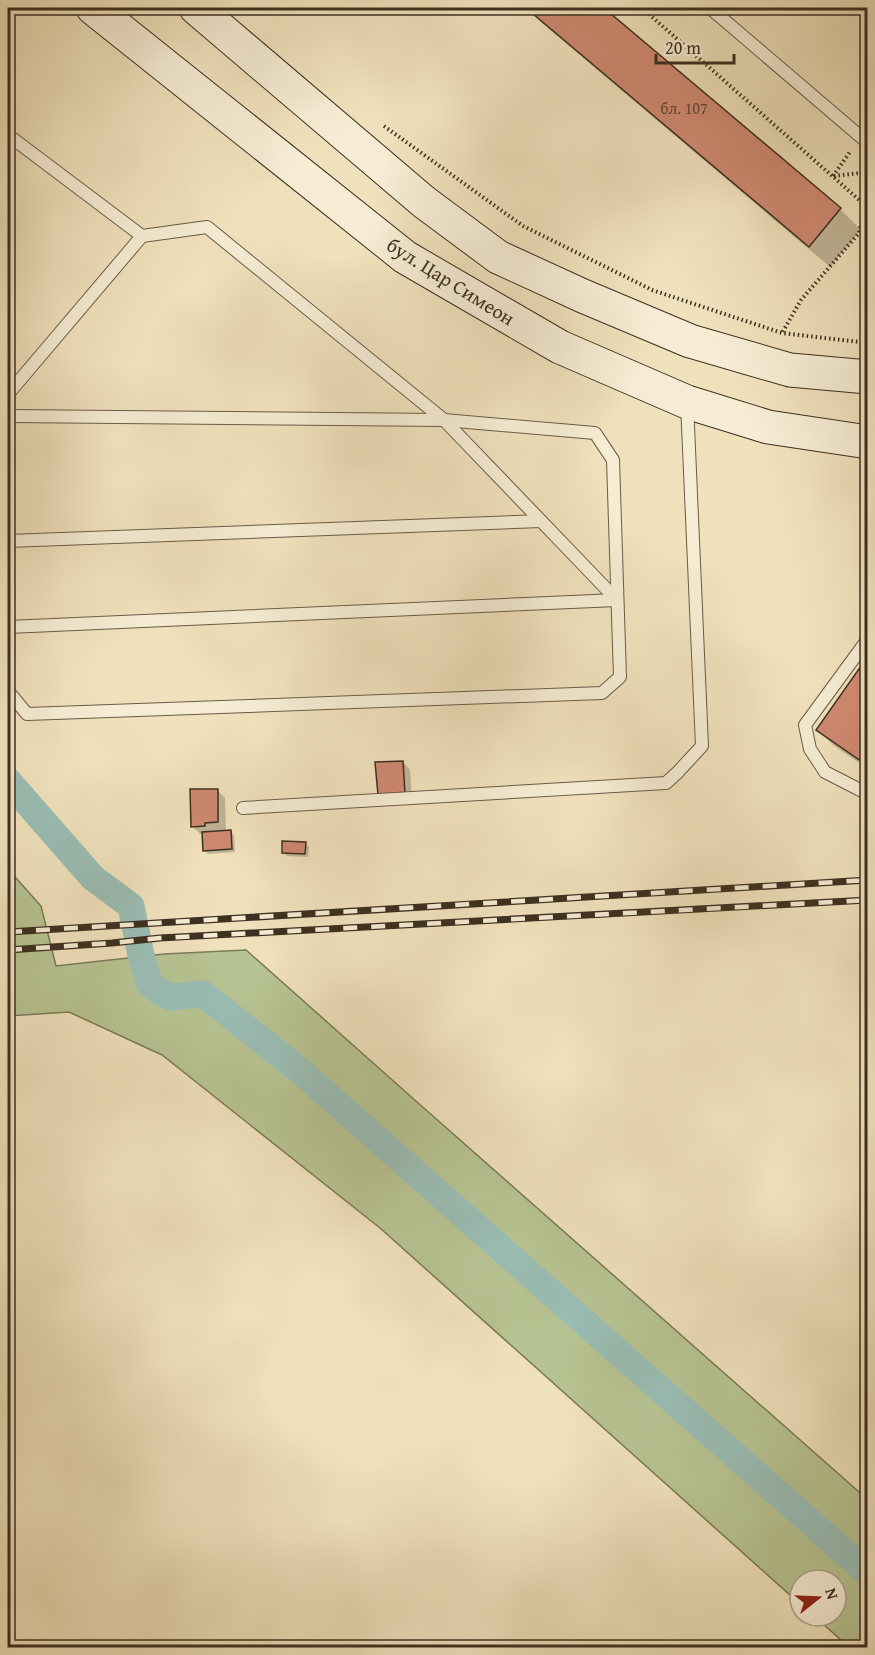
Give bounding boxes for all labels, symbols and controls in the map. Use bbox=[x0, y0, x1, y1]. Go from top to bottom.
scale bar bbox=[656, 27, 734, 65]
text: 20 m bbox=[665, 34, 701, 61]
house number: бл. 107 bbox=[660, 96, 708, 120]
street label: бул. Цар Симеон bbox=[381, 230, 521, 332]
north arrow bbox=[788, 1568, 848, 1628]
text: N bbox=[819, 1585, 845, 1602]

